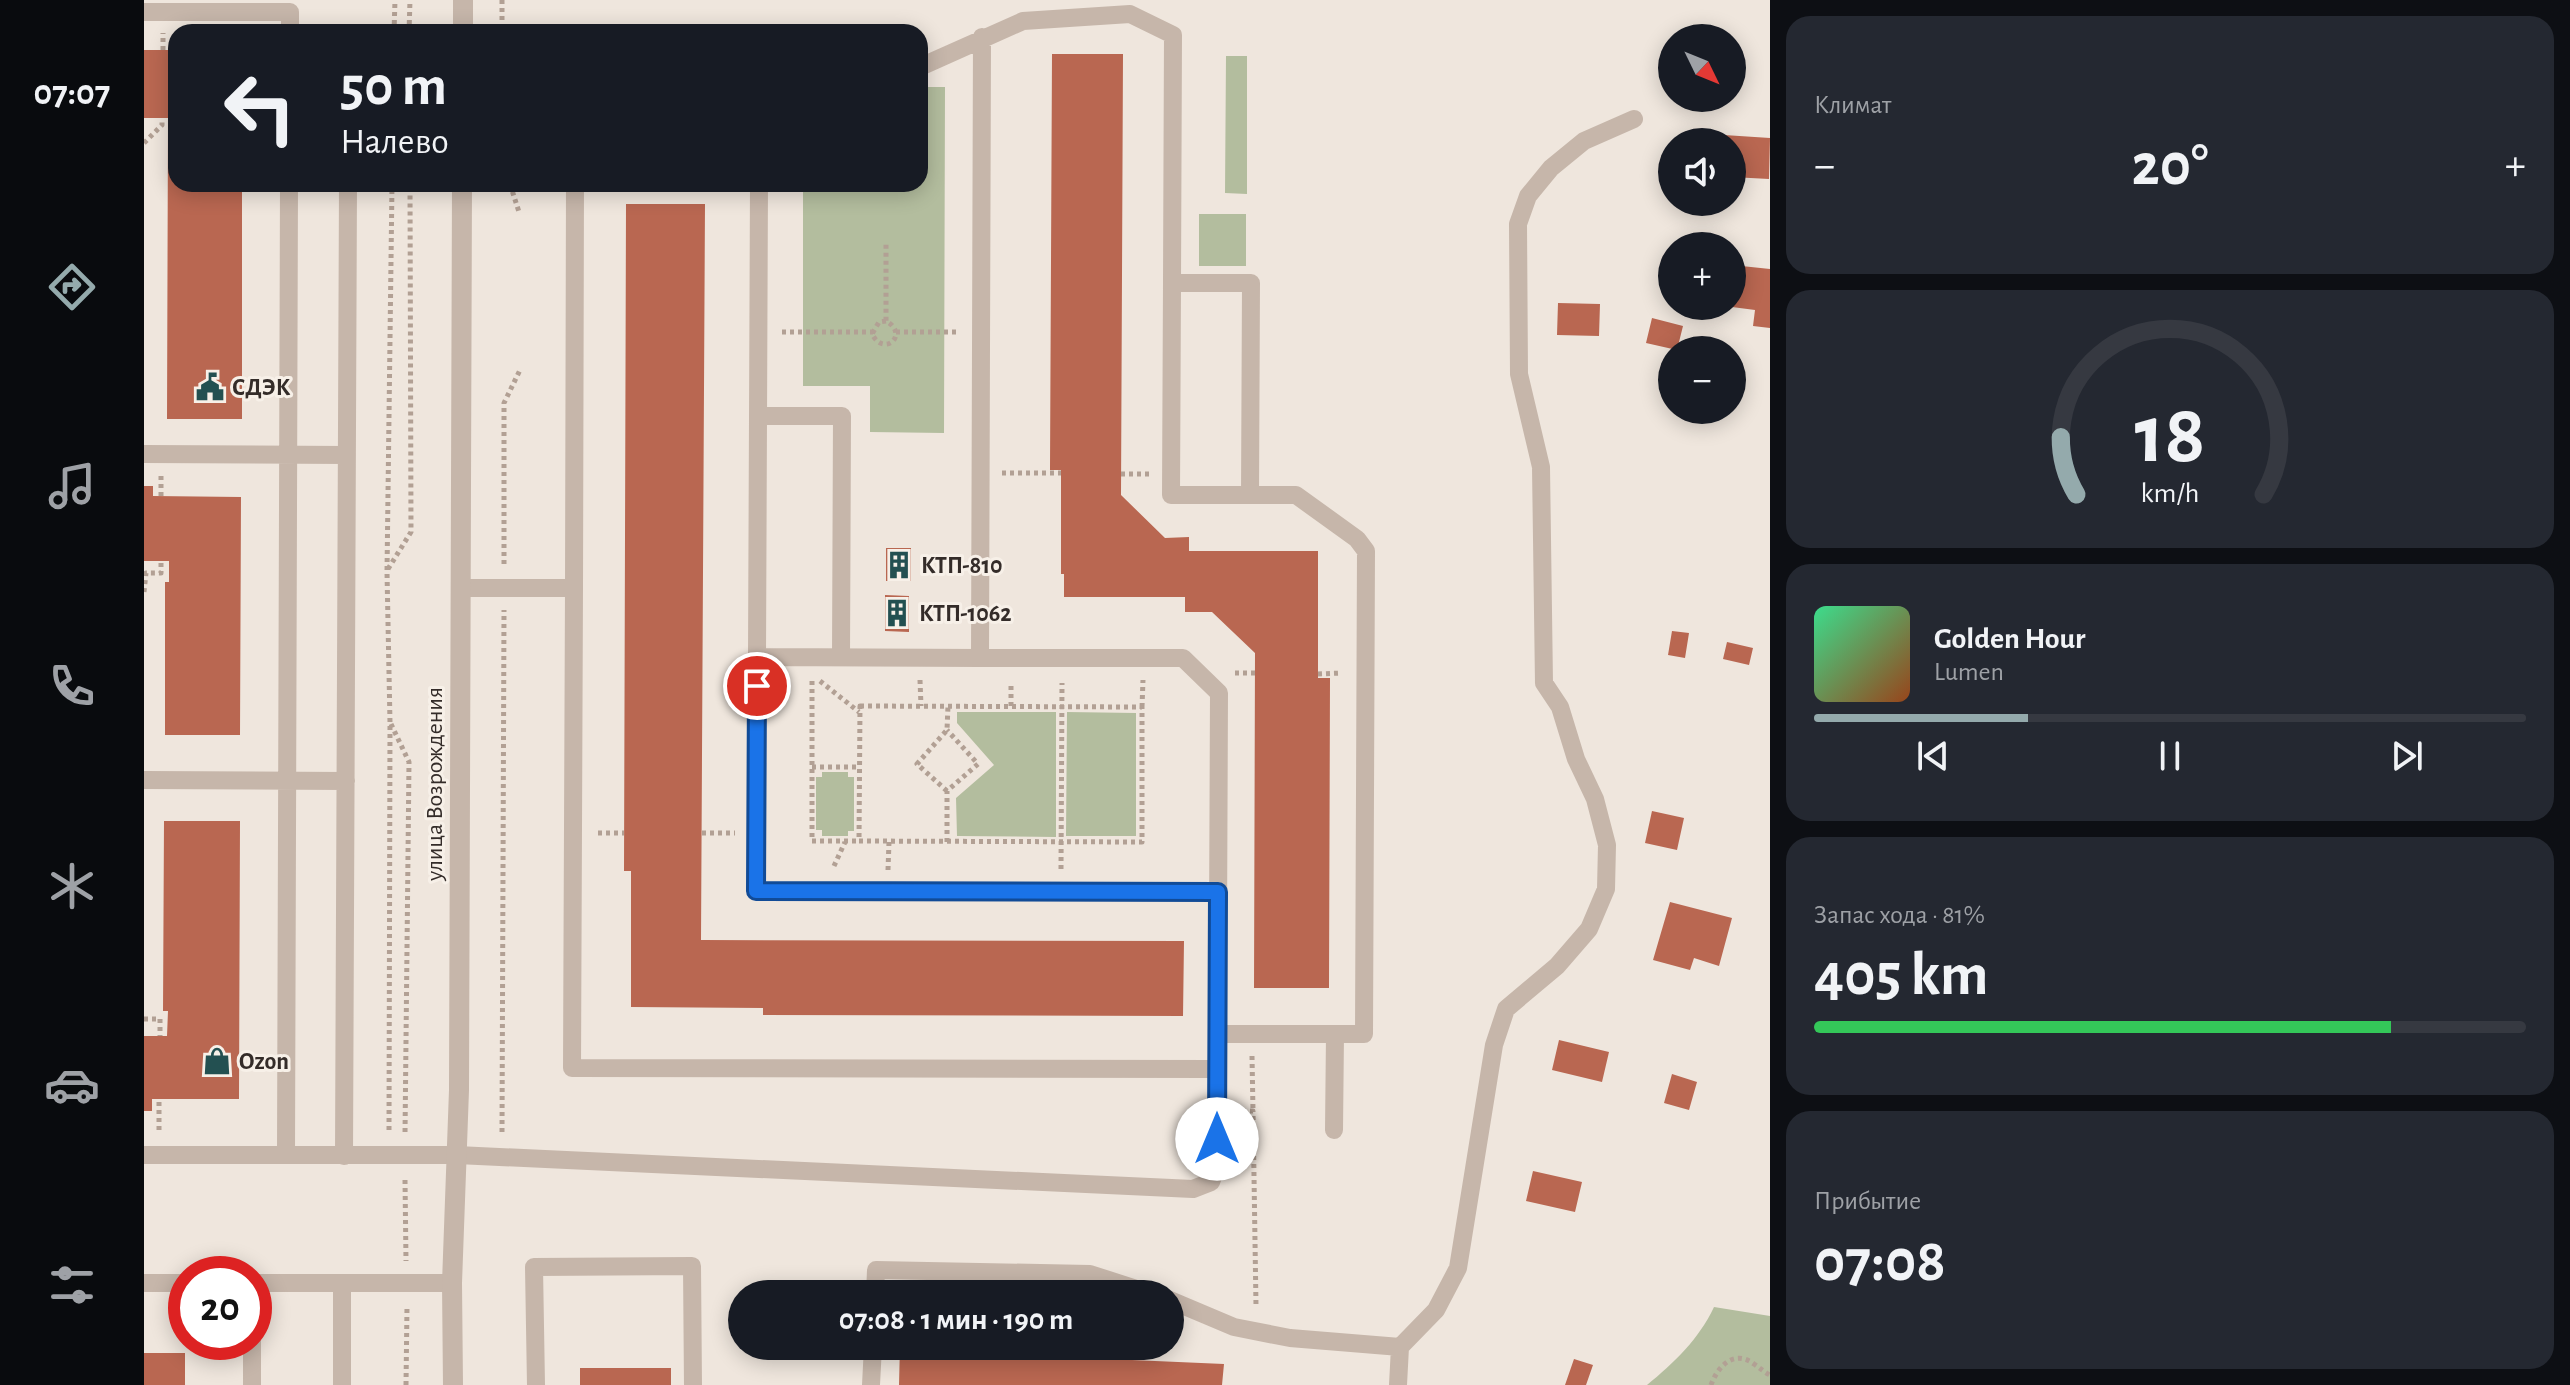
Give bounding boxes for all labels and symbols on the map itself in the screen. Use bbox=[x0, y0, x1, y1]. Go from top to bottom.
north arrow bbox=[1658, 24, 1746, 112]
public building icon: СДЭК bbox=[195, 372, 225, 402]
place label: СДЭК bbox=[232, 376, 291, 400]
building icon: КТП-810 bbox=[884, 550, 914, 580]
place label: КТП-810 bbox=[921, 554, 1003, 578]
building icon: КТП-1062 bbox=[882, 598, 912, 628]
place label: КТП-1062 bbox=[919, 602, 1012, 626]
pin bbox=[723, 652, 791, 720]
street label: улица Возрождения bbox=[423, 687, 447, 882]
shop icon: Ozon bbox=[202, 1046, 232, 1076]
place label: Ozon bbox=[239, 1050, 289, 1074]
position arrow bbox=[1175, 1097, 1259, 1181]
speed limit sign: 20 bbox=[168, 1256, 272, 1360]

